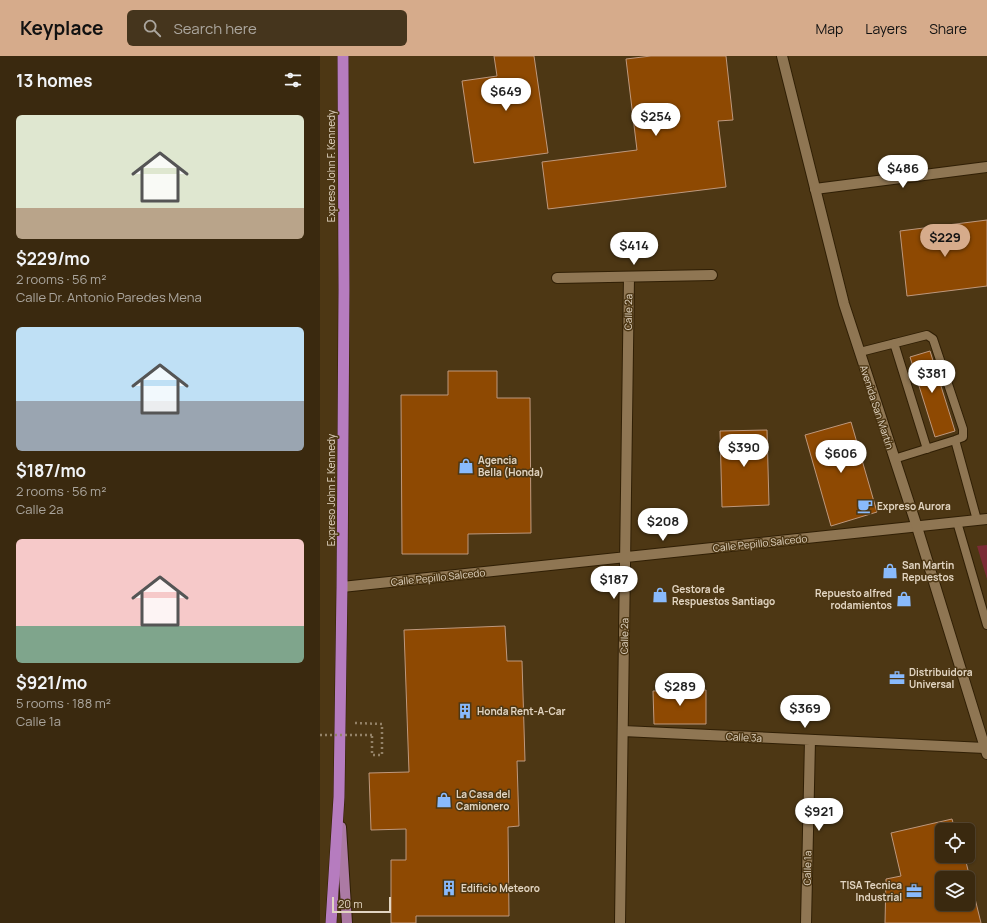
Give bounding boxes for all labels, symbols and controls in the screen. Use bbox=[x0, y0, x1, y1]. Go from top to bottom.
search box bbox=[127, 10, 407, 46]
text: Keyplace bbox=[20, 15, 103, 41]
icon: search bbox=[141, 17, 163, 39]
text: Search here bbox=[173, 18, 257, 39]
text: Map bbox=[815, 19, 843, 38]
text: Layers bbox=[865, 19, 907, 38]
text: Share bbox=[929, 19, 967, 38]
text: 13 homes bbox=[16, 69, 92, 92]
icon: filters bbox=[282, 69, 304, 91]
pin: $649 bbox=[482, 78, 530, 112]
text: $649 bbox=[490, 82, 522, 100]
pin: $254 bbox=[632, 103, 680, 137]
text: $254 bbox=[640, 107, 672, 125]
street label: Expreso John F. Kennedy bbox=[324, 109, 338, 222]
icon: home bbox=[124, 141, 196, 213]
pin: $486 bbox=[879, 155, 927, 189]
text: $486 bbox=[887, 159, 919, 177]
pin: $229 bbox=[921, 224, 969, 258]
text: $229 bbox=[929, 228, 961, 246]
pin: $414 bbox=[610, 232, 658, 266]
text: $414 bbox=[619, 236, 649, 254]
text: $229/mo bbox=[16, 247, 90, 270]
text: 2 rooms · 56 m² bbox=[16, 270, 106, 288]
text: Calle Dr. Antonio Paredes Mena bbox=[16, 288, 202, 306]
street label: Calle 2a bbox=[621, 294, 635, 330]
icon: home bbox=[124, 353, 196, 425]
pin: $381 bbox=[908, 360, 956, 394]
street label: Avenida San Martín bbox=[857, 363, 897, 451]
text: $381 bbox=[917, 364, 947, 382]
street label: Expreso John F. Kennedy bbox=[324, 433, 338, 546]
pin: $390 bbox=[720, 434, 768, 468]
text: $390 bbox=[728, 438, 760, 456]
pin: $606 bbox=[817, 440, 865, 474]
text: $606 bbox=[825, 444, 857, 462]
place label: Agencia Bella (Honda) bbox=[478, 453, 544, 479]
shop icon: Agencia Bella (Honda) bbox=[457, 457, 475, 475]
text: $187/mo bbox=[16, 459, 86, 482]
text: 2 rooms · 56 m² bbox=[16, 482, 106, 500]
cafe icon: Expreso Aurora bbox=[856, 497, 874, 515]
place label: Expreso Aurora bbox=[877, 499, 951, 513]
text: Calle 2a bbox=[16, 500, 63, 518]
pin: $208 bbox=[639, 508, 687, 542]
text: $208 bbox=[647, 512, 679, 530]
street label: Calle Pepillo Salcedo bbox=[712, 531, 808, 555]
place label: San Martin Repuestos bbox=[902, 558, 954, 584]
shop icon: San Martin Repuestos bbox=[881, 562, 899, 580]
icon: home bbox=[124, 565, 196, 637]
street label: Calle Pepillo Salcedo bbox=[390, 565, 486, 589]
pin: $187 bbox=[590, 566, 638, 600]
text: $187 bbox=[600, 570, 628, 588]
place label: Gestora de Respuestos Santiago bbox=[672, 582, 775, 608]
shop icon: Gestora de Respuestos Santiago bbox=[651, 586, 669, 604]
place label: Repuesto alfred rodamientos bbox=[815, 586, 893, 612]
shop icon: Repuesto alfred rodamientos bbox=[895, 590, 913, 608]
street label: Calle 2a bbox=[617, 618, 631, 654]
place label: Distribuidora Universal bbox=[909, 665, 973, 691]
office icon: Distribuidora Universal bbox=[888, 669, 906, 687]
text: $921/mo bbox=[16, 671, 87, 694]
pin: $289 bbox=[656, 673, 704, 707]
text: $289 bbox=[664, 677, 696, 695]
text: 5 rooms · 188 m² bbox=[16, 694, 111, 712]
pin: $369 bbox=[781, 695, 829, 729]
text: $369 bbox=[789, 699, 821, 717]
building icon: Honda Rent-A-Car bbox=[456, 702, 474, 720]
place label: Honda Rent-A-Car bbox=[477, 704, 566, 718]
text: Calle 1a bbox=[16, 712, 61, 730]
street label: Calle 3a bbox=[726, 729, 762, 745]
place label: La Casa del Camionero bbox=[456, 787, 510, 813]
shop icon: La Casa del Camionero bbox=[435, 791, 453, 809]
pin: $921 bbox=[795, 798, 843, 832]
text: $921 bbox=[804, 802, 834, 820]
map controls bbox=[935, 823, 975, 911]
button: locate bbox=[935, 823, 975, 863]
street label: Calle 1a bbox=[800, 851, 814, 885]
button: layers bbox=[935, 871, 975, 911]
place label: TISA Tecnica Industrial bbox=[840, 878, 902, 904]
building icon: Edificio Meteoro bbox=[440, 879, 458, 897]
place label: Edificio Meteoro bbox=[461, 881, 540, 895]
office icon: TISA Tecnica Industrial bbox=[905, 882, 923, 900]
scale bar bbox=[332, 895, 391, 914]
text: 20 m bbox=[338, 896, 363, 911]

